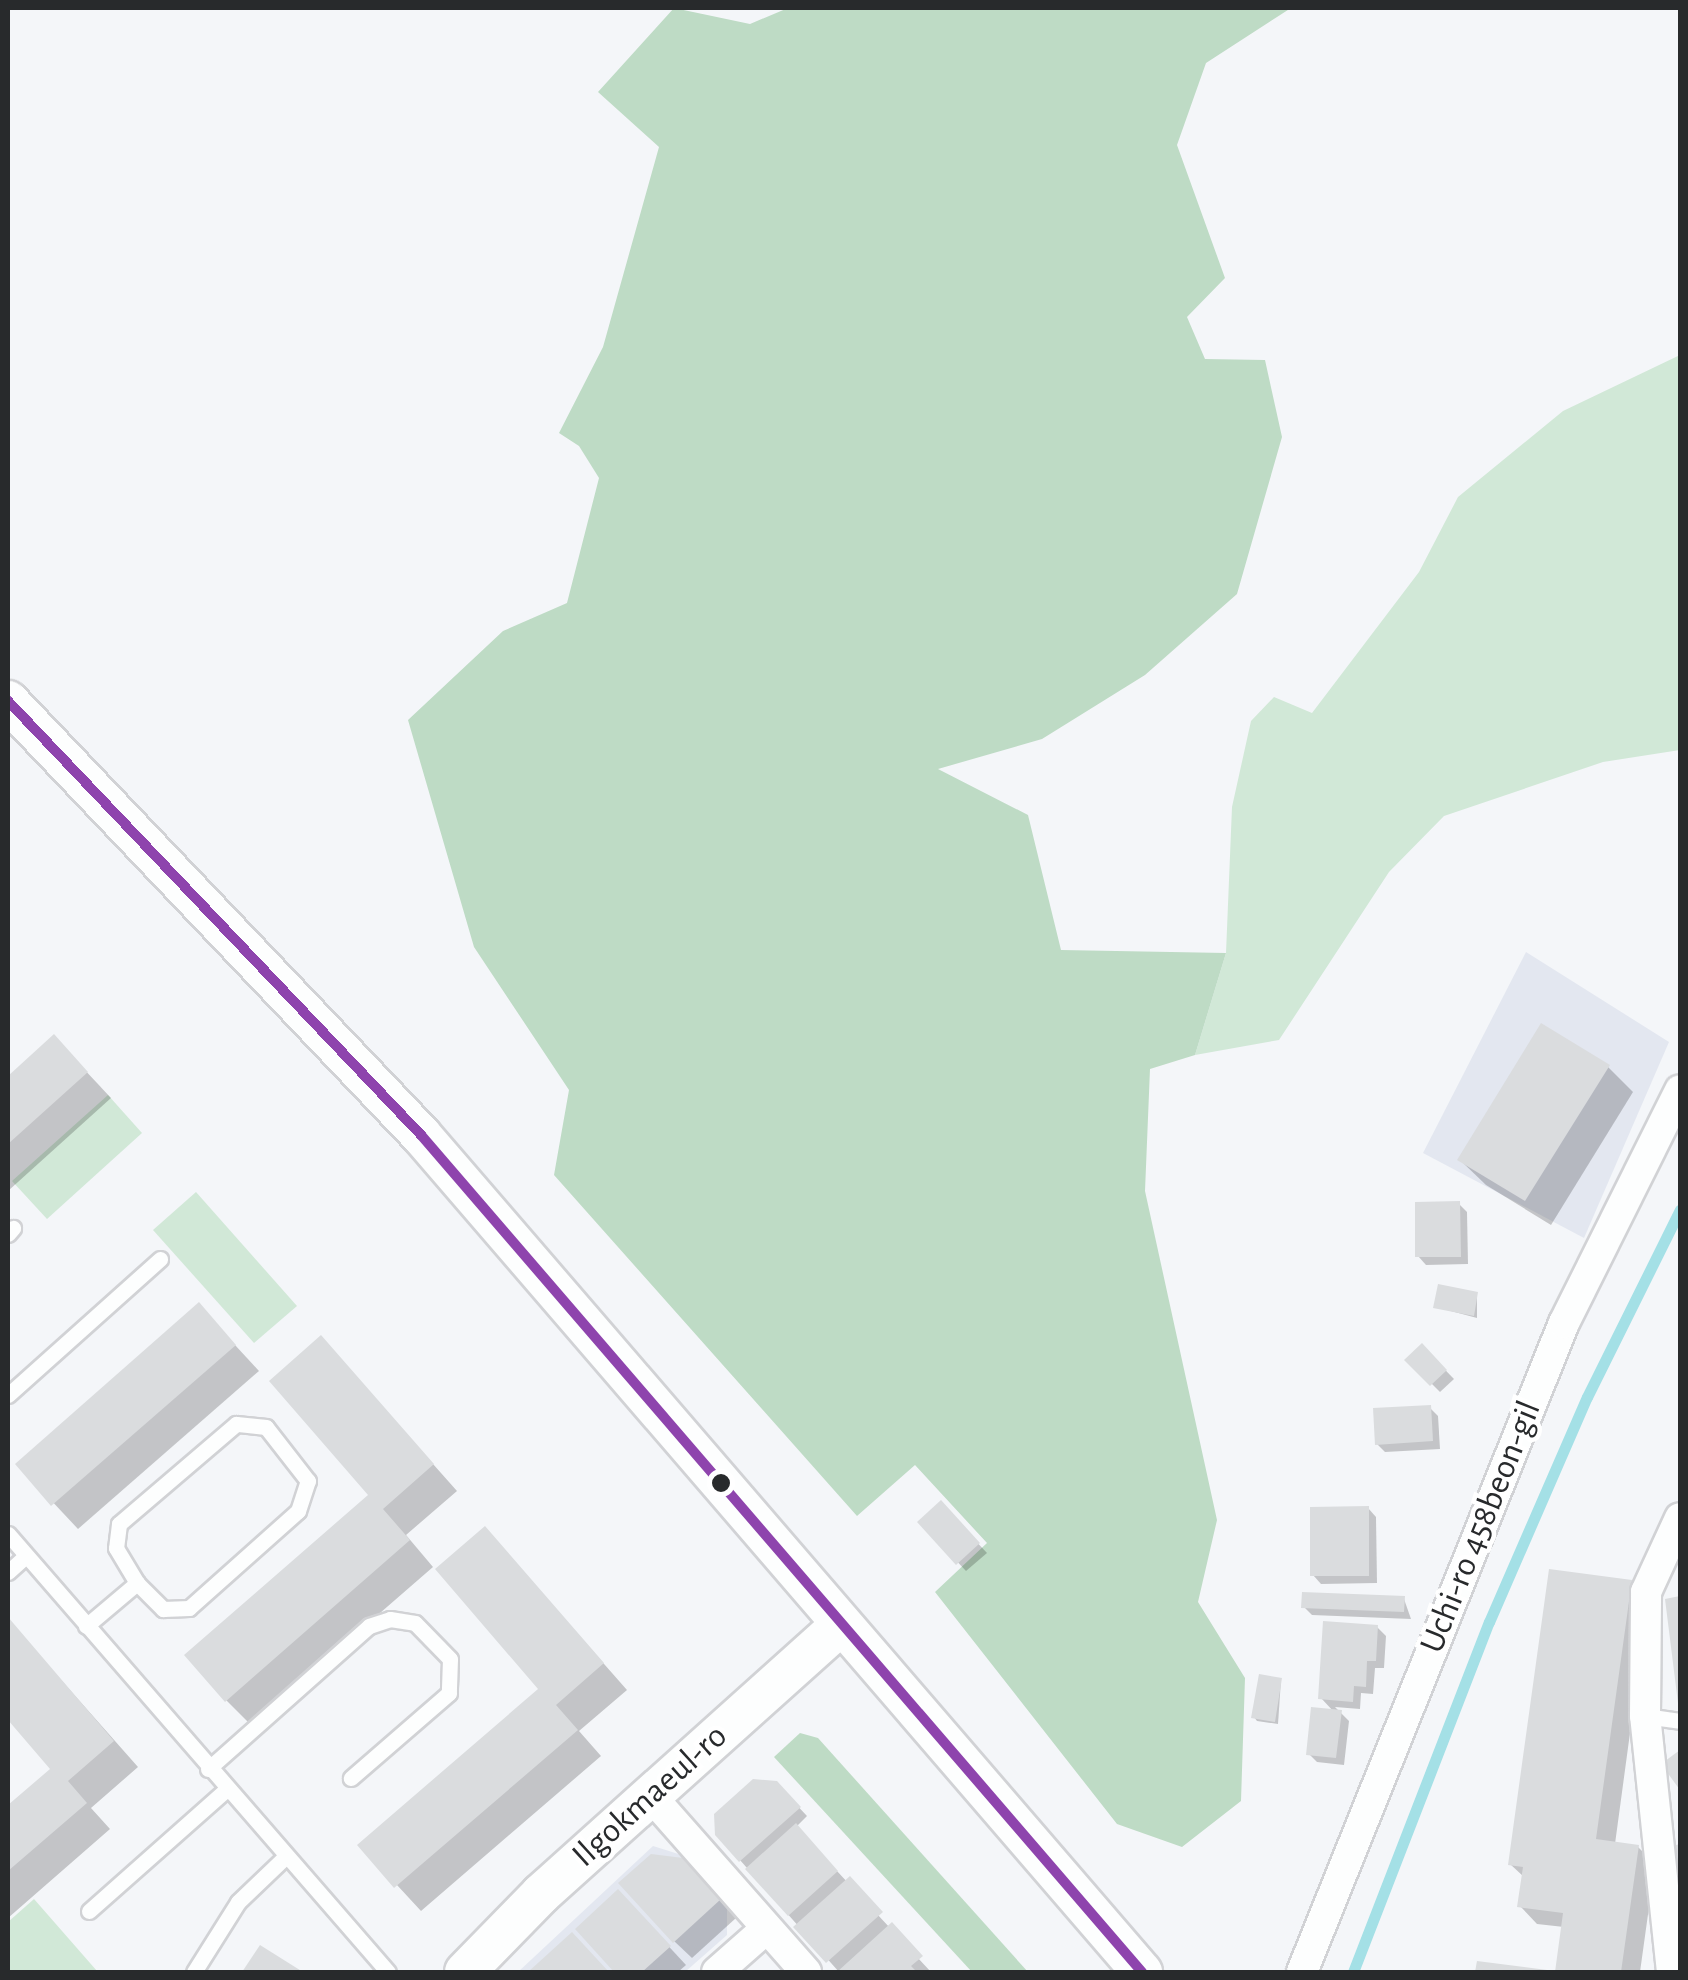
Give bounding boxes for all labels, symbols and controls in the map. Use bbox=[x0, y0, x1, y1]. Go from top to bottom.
street label: Uchi-ro 458beon-gil bbox=[1411, 1395, 1551, 1659]
unlabelled marker bbox=[711, 1473, 731, 1493]
street label: Ilgokmaeul-ro bbox=[564, 1715, 736, 1877]

